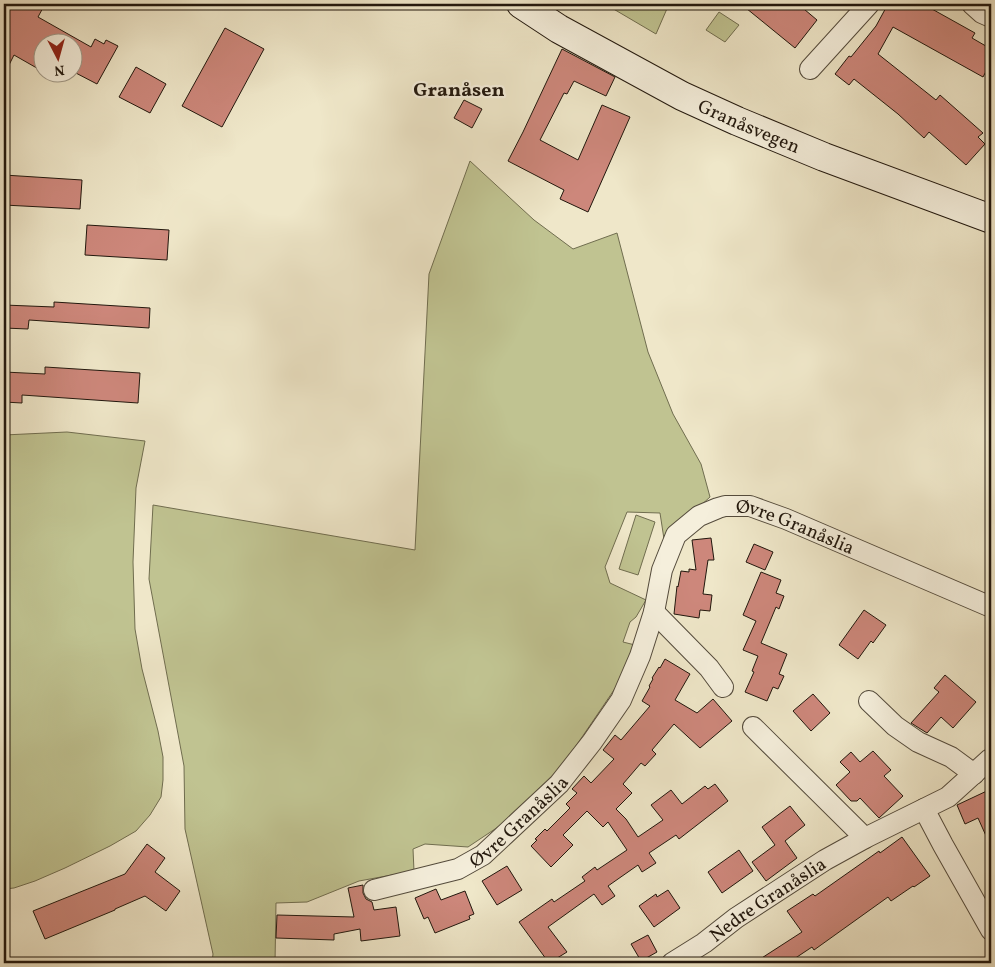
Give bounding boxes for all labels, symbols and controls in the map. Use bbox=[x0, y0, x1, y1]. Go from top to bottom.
north arrow bbox=[32, 32, 82, 82]
text: N bbox=[53, 59, 65, 79]
district label: Granåsen bbox=[413, 77, 505, 105]
street label: Granåsvegen bbox=[693, 94, 804, 161]
street label: Øvre Granåslia bbox=[736, 495, 858, 562]
street label: Øvre Granåslia bbox=[465, 771, 576, 875]
street label: Nedre Granåslia bbox=[705, 852, 832, 949]

